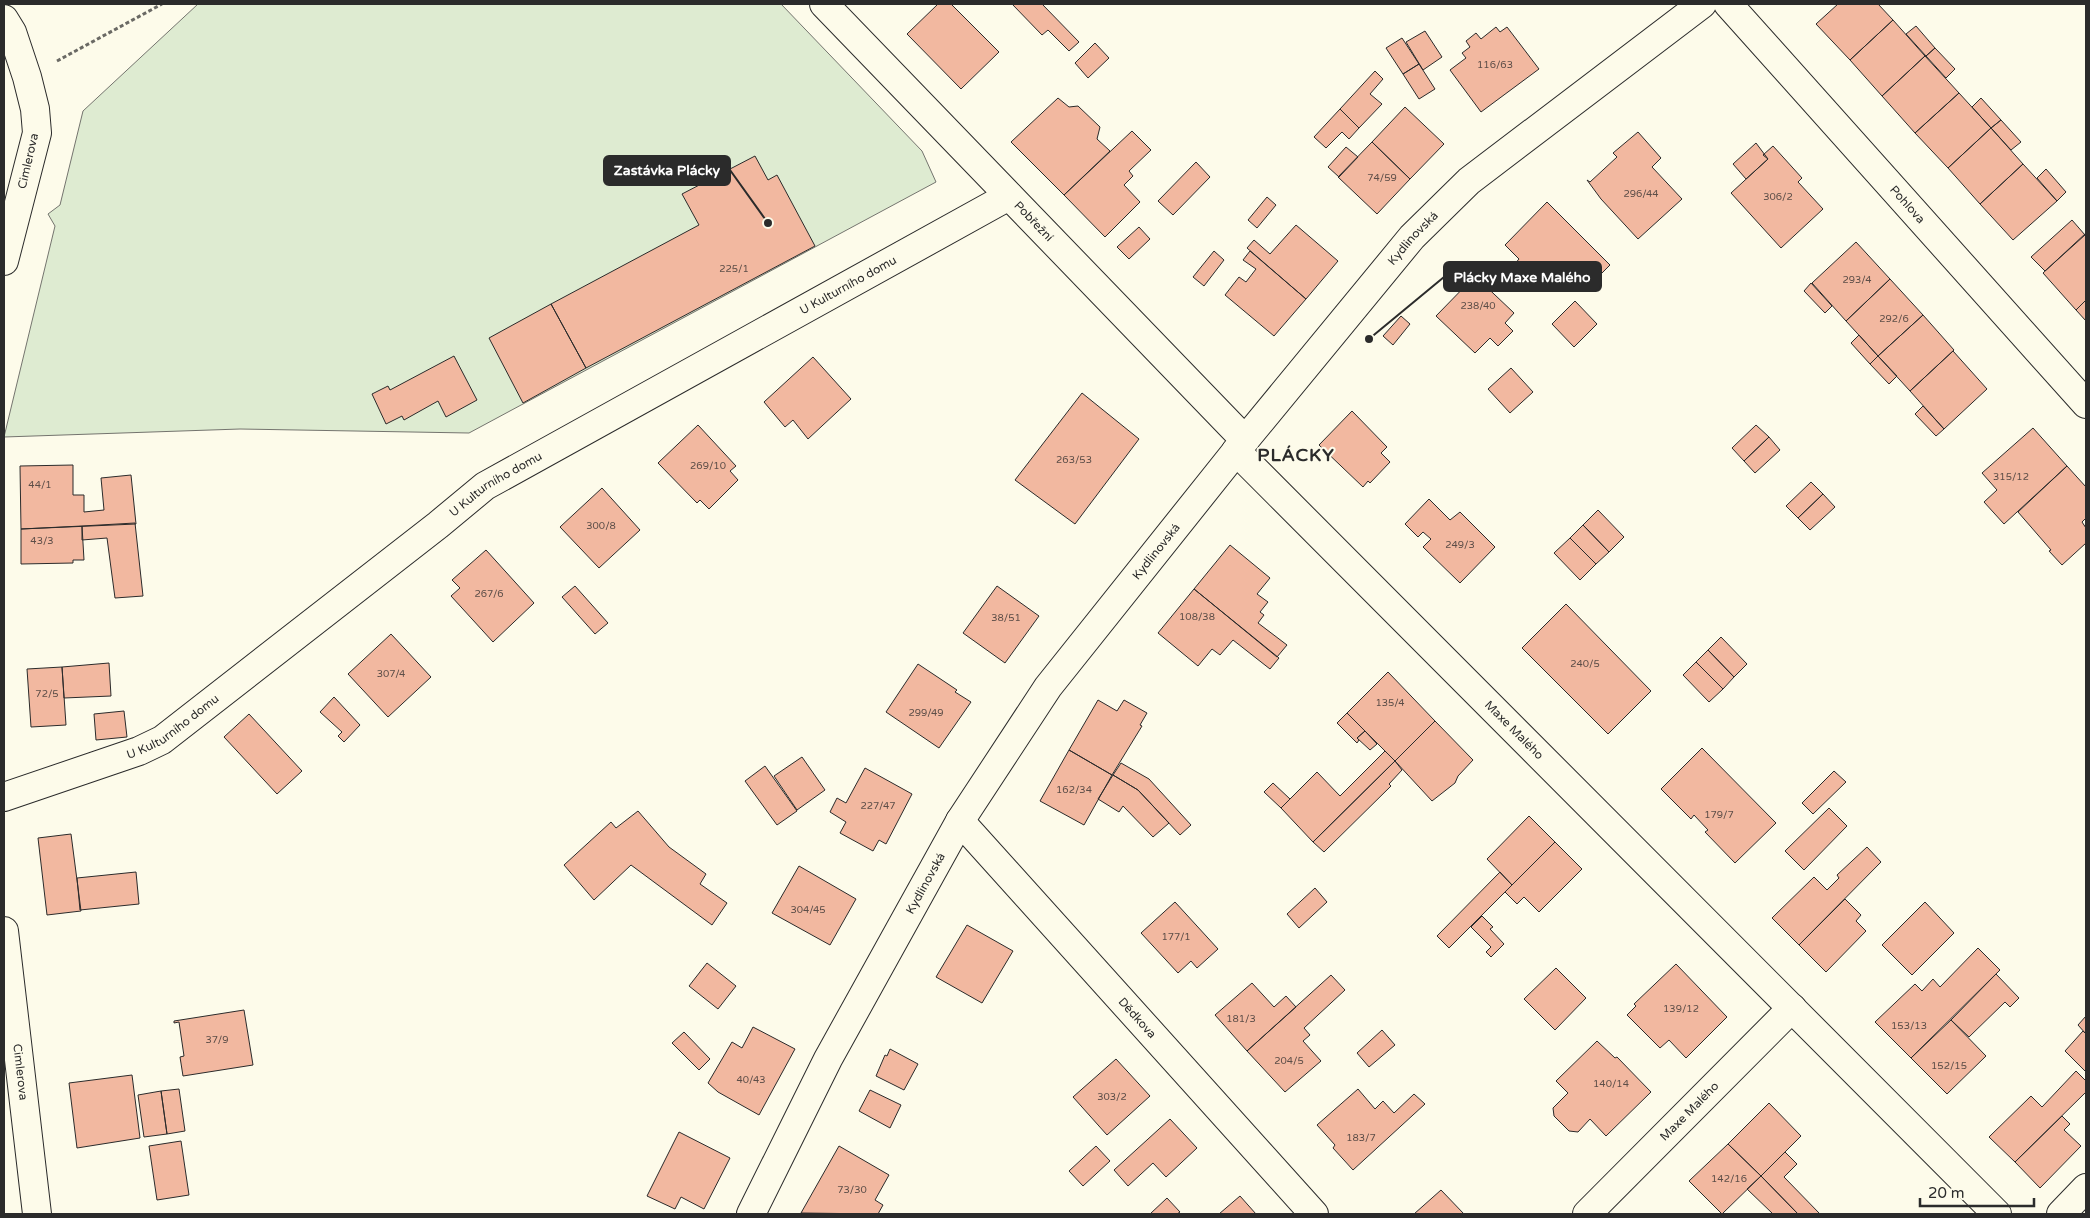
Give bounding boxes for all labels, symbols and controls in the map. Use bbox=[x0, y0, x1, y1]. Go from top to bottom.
house number: 116/63 bbox=[1477, 59, 1513, 71]
street label: Cimlerova bbox=[15, 132, 41, 190]
callout: Zastávka Plácky bbox=[604, 156, 730, 185]
text: Zastávka Plácky bbox=[614, 162, 721, 179]
house number: 74/59 bbox=[1367, 172, 1397, 184]
street label: Pohlova bbox=[1887, 183, 1928, 226]
house number: 296/44 bbox=[1623, 188, 1659, 200]
house number: 306/2 bbox=[1763, 191, 1793, 203]
street label: Pobřežní bbox=[1011, 198, 1056, 244]
street label: Kydlinovská bbox=[1385, 208, 1441, 268]
street label: U Kulturního domu bbox=[797, 253, 899, 317]
callout: Plácky Maxe Malého bbox=[1444, 262, 1601, 291]
house number: 225/1 bbox=[719, 263, 749, 275]
text: Plácky Maxe Malého bbox=[1453, 269, 1591, 286]
house number: 293/4 bbox=[1843, 274, 1871, 286]
house number: 238/40 bbox=[1460, 300, 1496, 312]
house number: 292/6 bbox=[1879, 313, 1909, 325]
district label: PLÁCKY bbox=[1257, 444, 1335, 466]
street label: U Kulturního domu bbox=[447, 449, 544, 520]
house number: 263/53 bbox=[1056, 454, 1092, 466]
house number: 269/10 bbox=[690, 460, 726, 472]
house number: 315/12 bbox=[1993, 471, 2029, 483]
house number: 44/1 bbox=[28, 479, 52, 491]
house number: 300/8 bbox=[586, 520, 616, 532]
street label: Kydlinovská bbox=[1130, 521, 1183, 582]
house number: 43/3 bbox=[30, 535, 54, 547]
house number: 249/3 bbox=[1445, 539, 1475, 551]
house number: 267/6 bbox=[474, 588, 504, 600]
house number: 108/38 bbox=[1179, 611, 1215, 623]
house number: 38/51 bbox=[991, 612, 1021, 624]
house number: 240/5 bbox=[1570, 658, 1600, 670]
house number: 307/4 bbox=[377, 668, 405, 680]
house number: 72/5 bbox=[35, 688, 59, 700]
street label: U Kulturního domu bbox=[125, 691, 222, 762]
house number: 135/4 bbox=[1376, 697, 1404, 709]
street label: Maxe Malého bbox=[1482, 698, 1547, 762]
house number: 299/49 bbox=[908, 707, 944, 719]
house number: 162/34 bbox=[1056, 784, 1092, 796]
house number: 227/47 bbox=[861, 800, 895, 812]
house number: 179/7 bbox=[1704, 809, 1734, 821]
street label: Kydlinovská bbox=[903, 850, 948, 916]
house number: 304/45 bbox=[790, 904, 826, 916]
house number: 177/1 bbox=[1161, 931, 1191, 943]
street label: Dědkova bbox=[1115, 995, 1159, 1041]
house number: 139/12 bbox=[1663, 1003, 1699, 1015]
house number: 181/3 bbox=[1226, 1013, 1256, 1025]
house number: 153/13 bbox=[1891, 1020, 1927, 1032]
house number: 37/9 bbox=[206, 1034, 228, 1046]
street label: Cimlerova bbox=[10, 1043, 31, 1101]
house number: 204/5 bbox=[1274, 1055, 1304, 1067]
house number: 152/15 bbox=[1931, 1060, 1967, 1072]
house number: 40/43 bbox=[737, 1074, 765, 1086]
house number: 140/14 bbox=[1593, 1078, 1629, 1090]
street label: Maxe Malého bbox=[1657, 1079, 1722, 1144]
house number: 303/2 bbox=[1097, 1091, 1127, 1103]
house number: 183/7 bbox=[1346, 1132, 1376, 1144]
house number: 142/16 bbox=[1711, 1173, 1747, 1185]
scale bar bbox=[1920, 1176, 2034, 1208]
house number: 73/30 bbox=[837, 1184, 867, 1196]
text: 20 m bbox=[1928, 1184, 1965, 1202]

